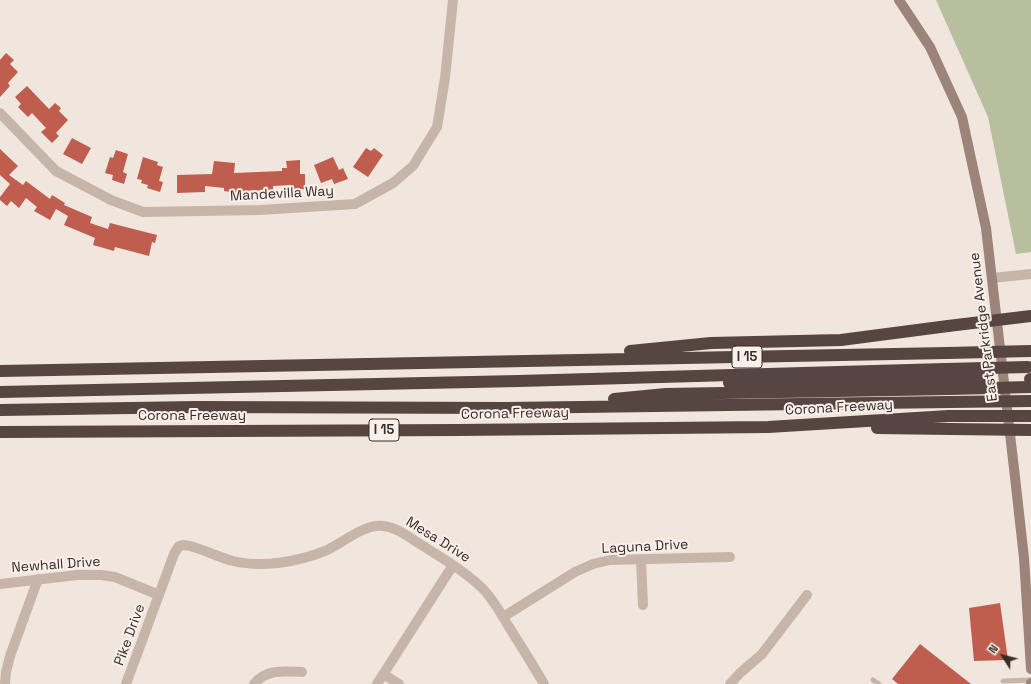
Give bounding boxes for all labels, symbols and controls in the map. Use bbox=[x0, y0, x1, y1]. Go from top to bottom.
street label: Mandevilla Way bbox=[230, 183, 334, 205]
street label: East Parkridge Avenue bbox=[967, 251, 1001, 403]
road number: I 15 bbox=[732, 346, 762, 368]
street label: Corona Freeway bbox=[785, 397, 893, 419]
street label: Corona Freeway bbox=[461, 405, 569, 423]
street label: Corona Freeway bbox=[138, 408, 246, 424]
road number: I 15 bbox=[369, 419, 399, 441]
street label: Mesa Drive bbox=[403, 514, 473, 566]
street label: Laguna Drive bbox=[601, 536, 689, 558]
street label: Newhall Drive bbox=[11, 554, 101, 576]
street label: Pike Drive bbox=[111, 602, 149, 668]
north arrow bbox=[983, 636, 1023, 676]
text: N bbox=[985, 642, 1001, 656]

